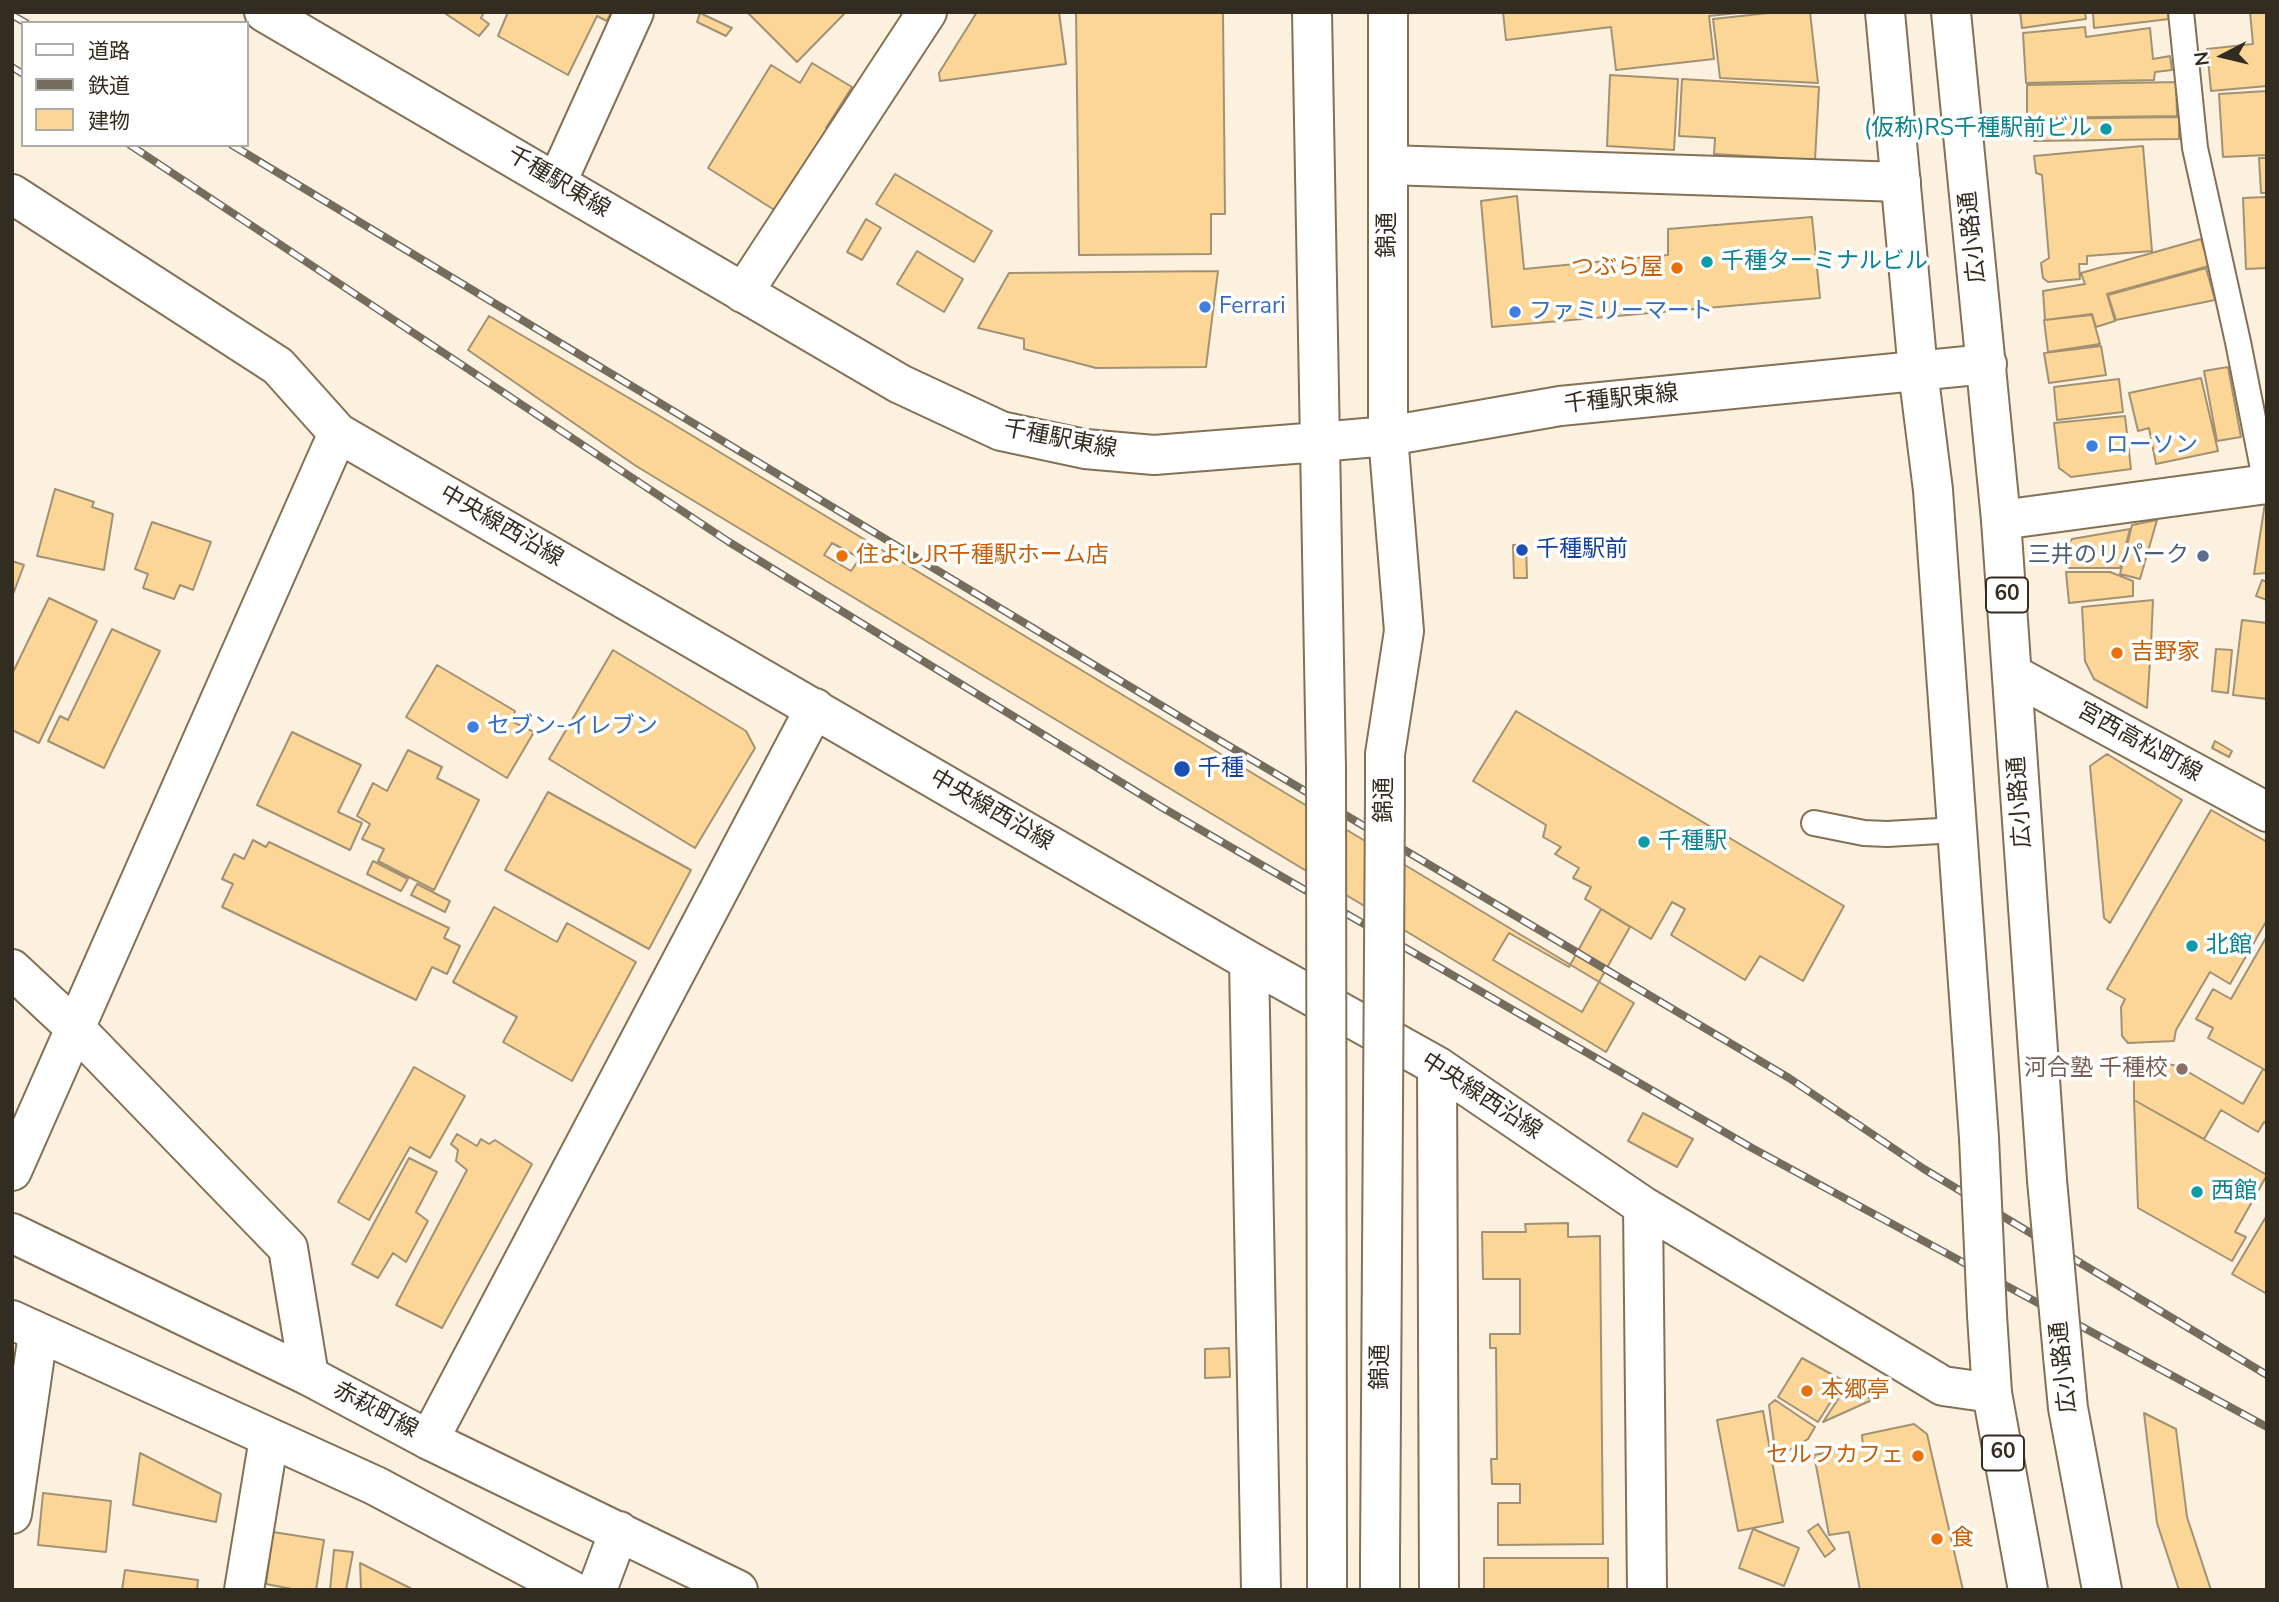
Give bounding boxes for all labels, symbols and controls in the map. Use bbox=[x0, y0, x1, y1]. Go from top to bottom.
legend bbox=[21, 21, 248, 147]
north arrow bbox=[2188, 21, 2258, 91]
text: 道路 bbox=[88, 37, 130, 65]
text: N bbox=[2188, 50, 2216, 67]
text: 鉄道 bbox=[88, 72, 130, 100]
text: 建物 bbox=[88, 107, 130, 135]
place label: (仮称)RS千種駅前ビル bbox=[1864, 115, 2092, 143]
marker: (仮称)RS千種駅前ビル bbox=[2098, 121, 2114, 137]
street label: 千種駅東線 bbox=[502, 142, 614, 224]
street label: 広小路通 bbox=[1955, 190, 1993, 284]
street label: 錦通 bbox=[1374, 212, 1402, 258]
place label: 千種ターミナルビル bbox=[1721, 248, 1928, 276]
place label: つぶら屋 bbox=[1571, 254, 1663, 282]
marker: 千種ターミナルビル bbox=[1699, 254, 1715, 270]
marker: つぶら屋 bbox=[1669, 260, 1685, 276]
place label: Ferrari bbox=[1219, 293, 1286, 321]
place label: ファミリーマート bbox=[1529, 298, 1713, 326]
marker: Ferrari bbox=[1197, 299, 1213, 315]
marker: ファミリーマート bbox=[1507, 304, 1523, 320]
street label: 千種駅東線 bbox=[1562, 380, 1680, 420]
street label: 千種駅東線 bbox=[1001, 415, 1119, 465]
place label: ローソン bbox=[2106, 432, 2198, 460]
marker: ローソン bbox=[2084, 438, 2100, 454]
street label: 中央線西沿線 bbox=[434, 481, 568, 573]
place label: 千種駅前 bbox=[1536, 536, 1628, 564]
place label: 住よしJR千種駅ホーム店 bbox=[856, 542, 1109, 570]
marker: 千種駅前 bbox=[1514, 542, 1530, 558]
place label: 三井のリパーク bbox=[2028, 542, 2189, 570]
marker: 住よしJR千種駅ホーム店 bbox=[834, 548, 850, 564]
marker: 三井のリパーク bbox=[2195, 548, 2211, 564]
road number: 60 bbox=[1986, 578, 2028, 612]
place label: 吉野家 bbox=[2131, 639, 2200, 667]
marker: 吉野家 bbox=[2109, 645, 2125, 661]
street label: 宮西高松町線 bbox=[2072, 697, 2206, 789]
place label: セブン-イレブン bbox=[487, 713, 658, 741]
marker: セブン-イレブン bbox=[465, 719, 481, 735]
place label: 千種 bbox=[1198, 755, 1244, 783]
street label: 広小路通 bbox=[2004, 755, 2038, 849]
marker: 千種 bbox=[1172, 759, 1192, 779]
street label: 中央線西沿線 bbox=[924, 765, 1058, 857]
street label: 錦通 bbox=[1371, 777, 1399, 823]
place label: 千種駅 bbox=[1658, 828, 1727, 856]
marker: 千種駅 bbox=[1636, 834, 1652, 850]
place label: 北館 bbox=[2206, 932, 2252, 960]
marker: 北館 bbox=[2184, 938, 2200, 954]
street label: 中央線西沿線 bbox=[1416, 1048, 1546, 1146]
place label: 河合塾 千種校 bbox=[2024, 1055, 2168, 1083]
marker: 河合塾 千種校 bbox=[2174, 1061, 2190, 1077]
place label: 西館 bbox=[2211, 1178, 2257, 1206]
marker: 西館 bbox=[2189, 1184, 2205, 1200]
street label: 広小路通 bbox=[2046, 1320, 2084, 1414]
street label: 錦通 bbox=[1367, 1344, 1395, 1390]
street label: 赤萩町線 bbox=[328, 1377, 422, 1445]
place label: 本郷亭 bbox=[1821, 1377, 1890, 1405]
marker: 本郷亭 bbox=[1799, 1383, 1815, 1399]
road number: 60 bbox=[1982, 1436, 2024, 1470]
place label: セルフカフェ bbox=[1766, 1442, 1904, 1470]
marker: セルフカフェ bbox=[1910, 1448, 1926, 1464]
place label: 食 bbox=[1951, 1525, 1974, 1553]
marker: 食 bbox=[1929, 1531, 1945, 1547]

